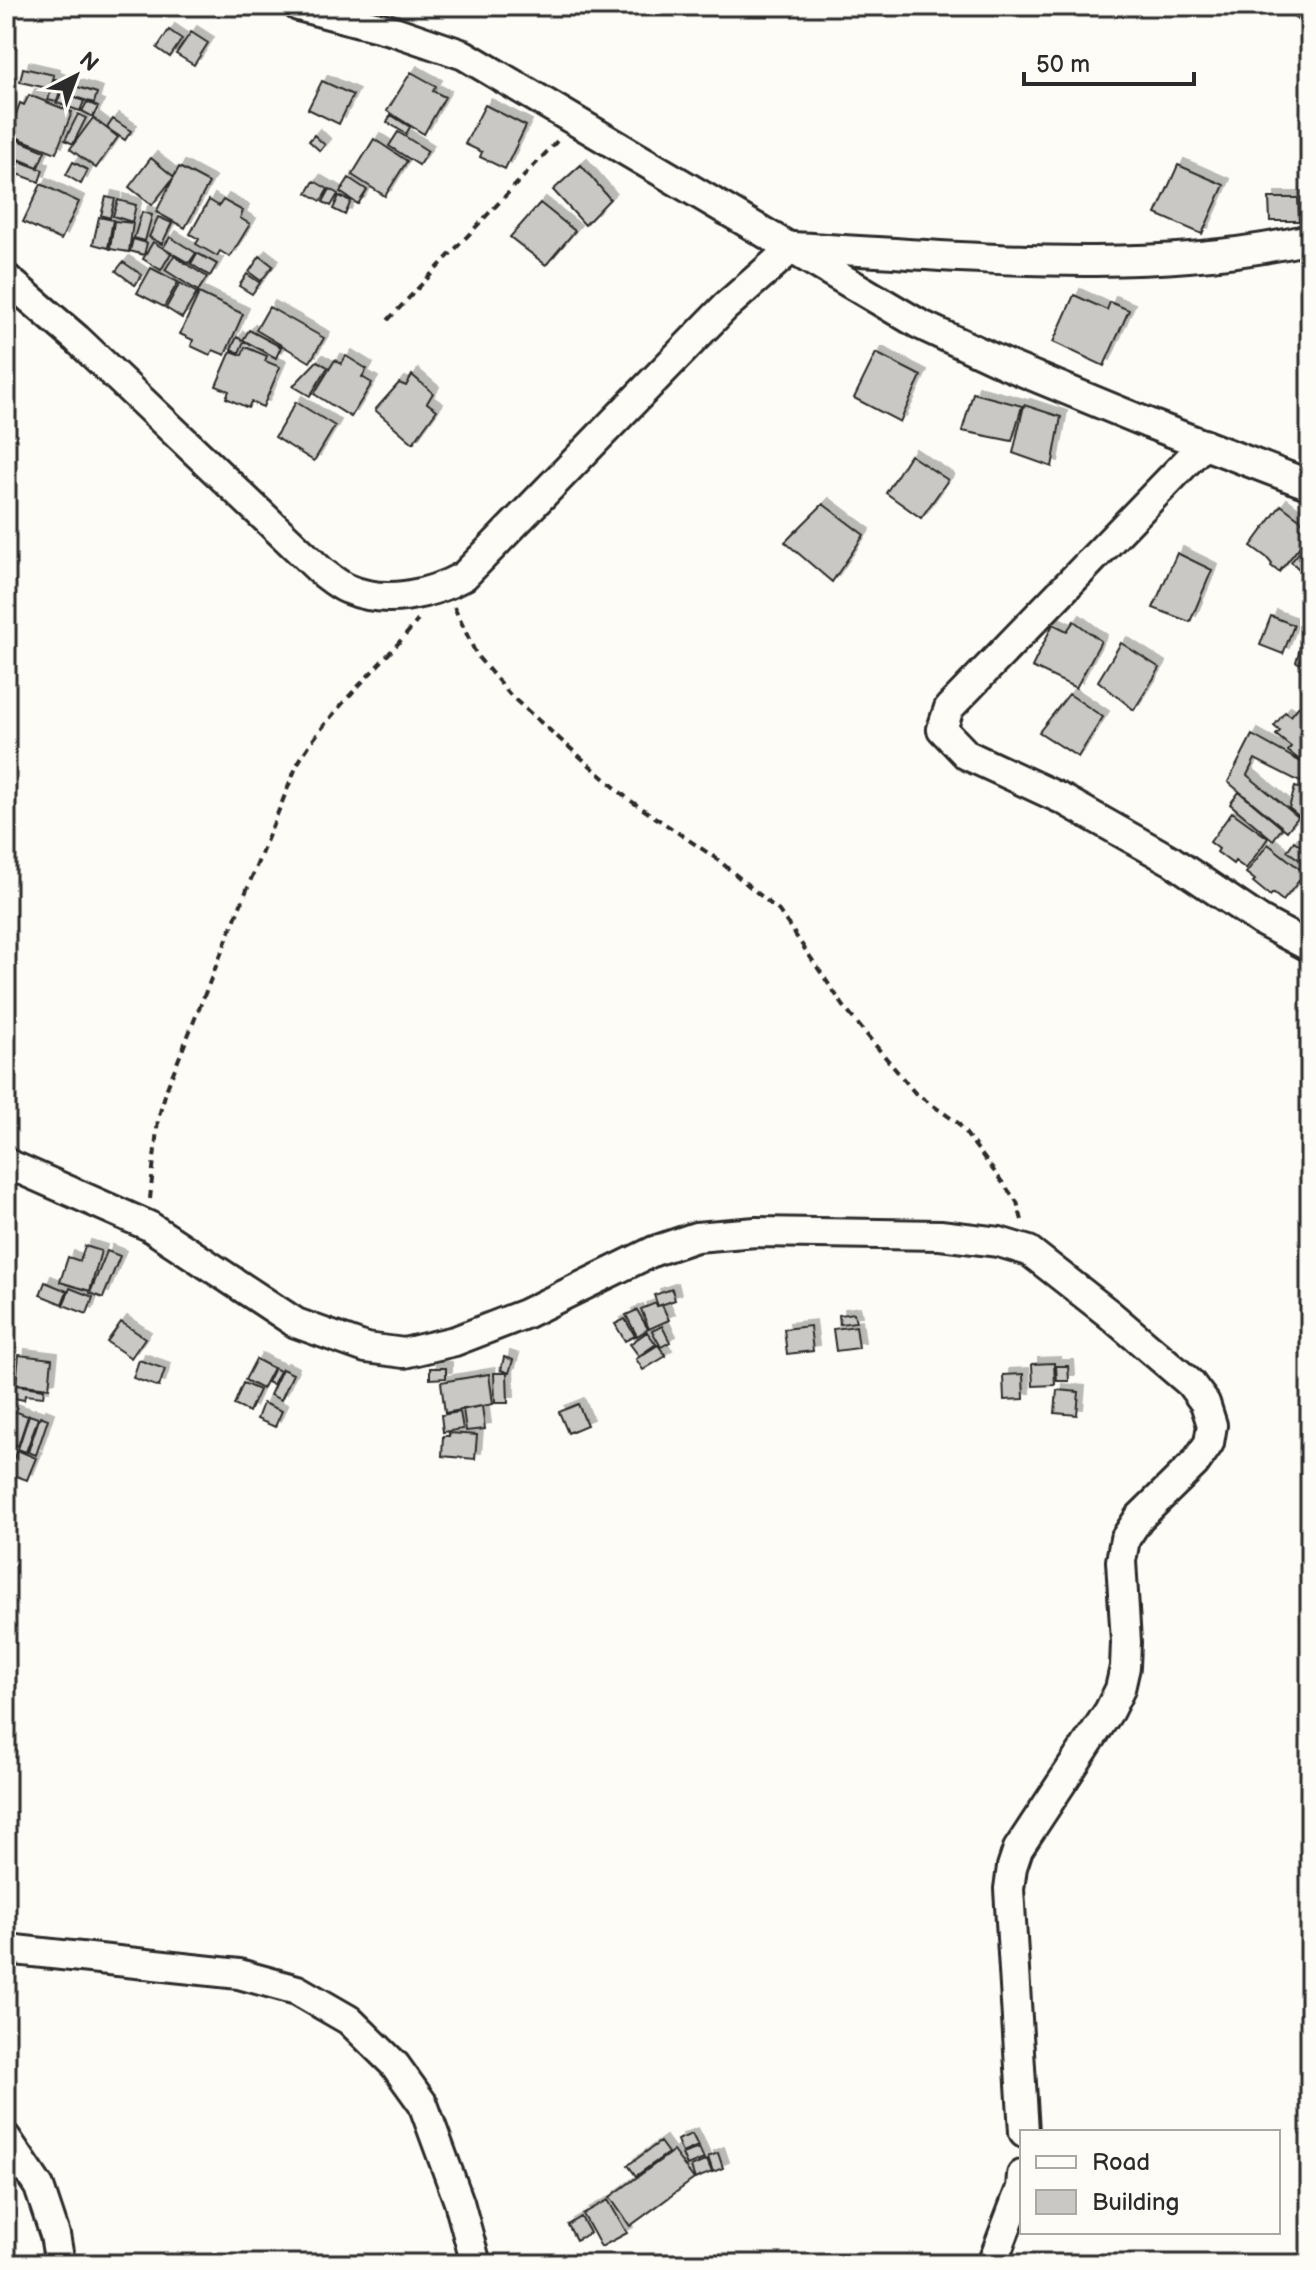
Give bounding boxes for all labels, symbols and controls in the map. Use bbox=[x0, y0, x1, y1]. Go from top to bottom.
north arrow bbox=[36, 36, 116, 116]
scale bar bbox=[1024, 36, 1194, 86]
text: N bbox=[73, 47, 104, 78]
text: 50 m bbox=[1036, 50, 1090, 79]
legend bbox=[1020, 2130, 1280, 2234]
text: Road bbox=[1092, 2148, 1150, 2177]
text: Building bbox=[1092, 2188, 1179, 2217]

